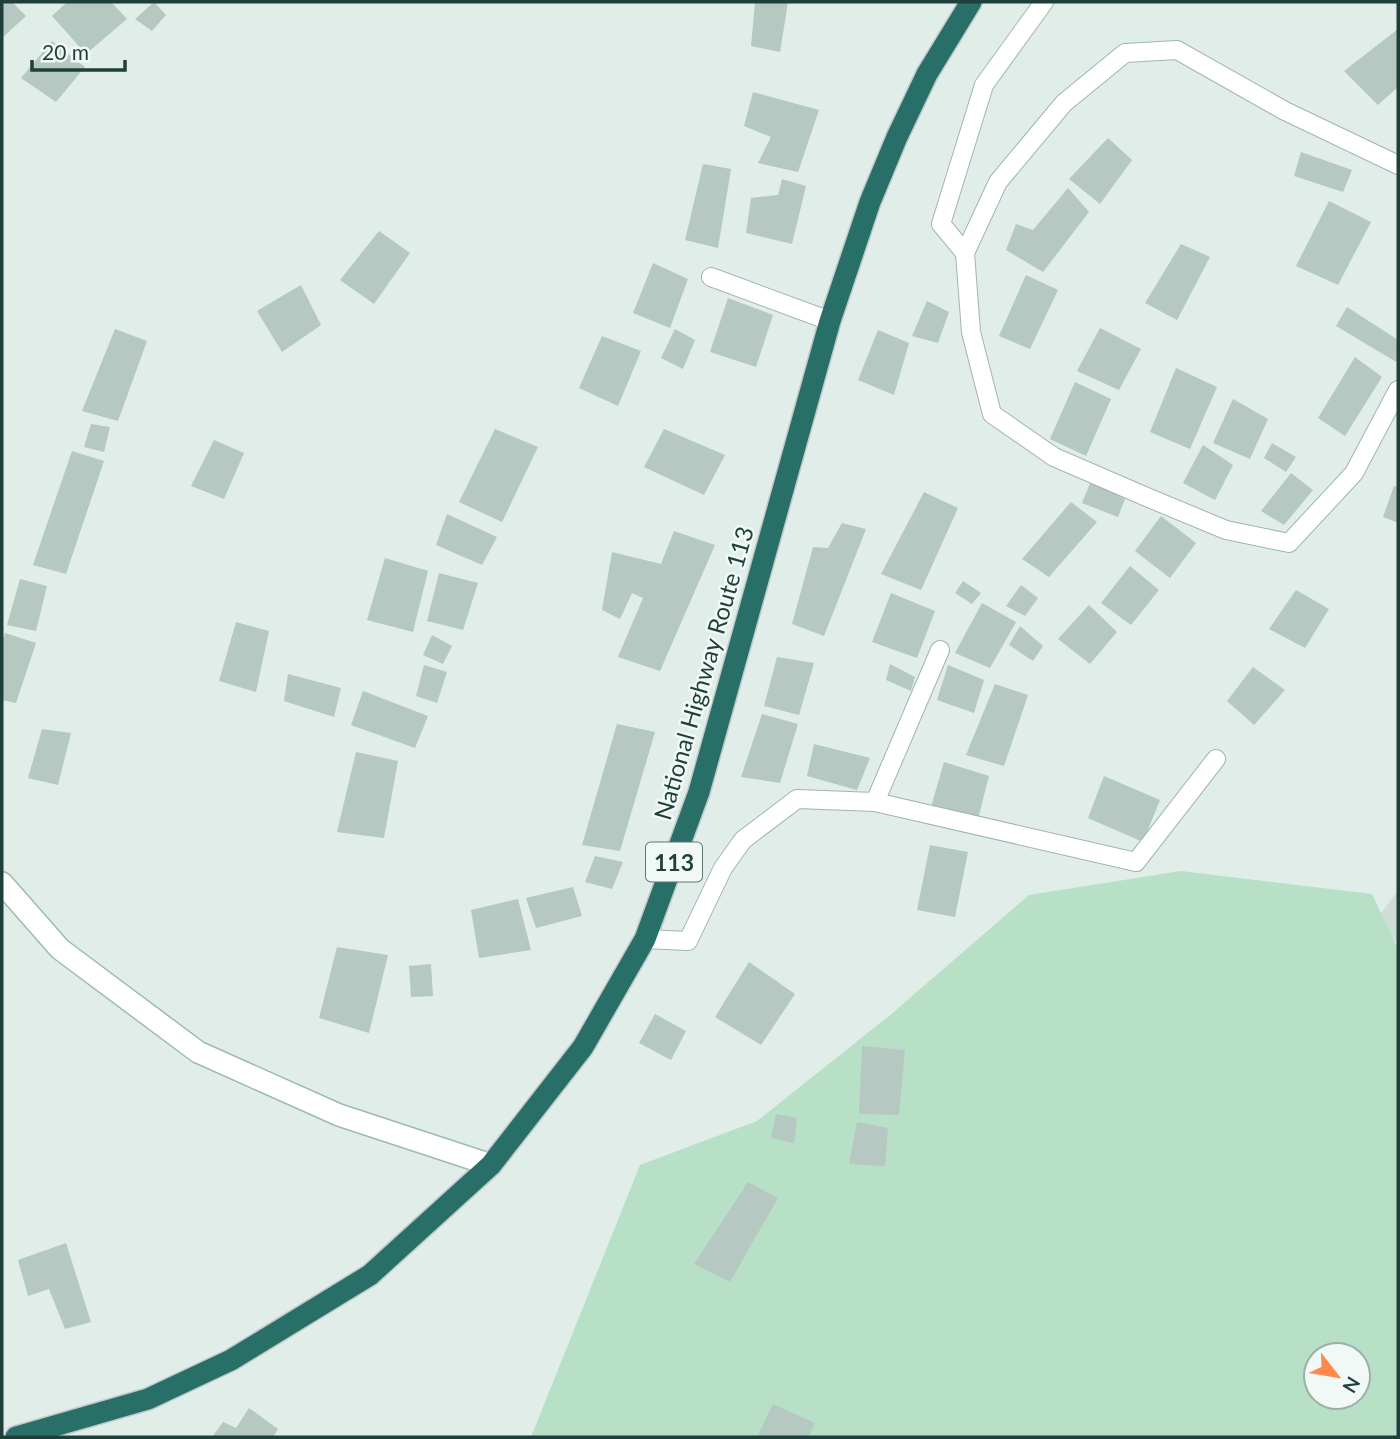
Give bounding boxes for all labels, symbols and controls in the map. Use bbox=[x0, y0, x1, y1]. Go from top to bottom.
scale bar bbox=[32, 28, 124, 72]
text: 20 m bbox=[42, 39, 89, 64]
street label: National Highway Route 113 bbox=[647, 523, 759, 823]
road number: 113 bbox=[646, 842, 702, 882]
north arrow bbox=[1302, 1341, 1372, 1411]
text: N bbox=[1338, 1373, 1366, 1397]

